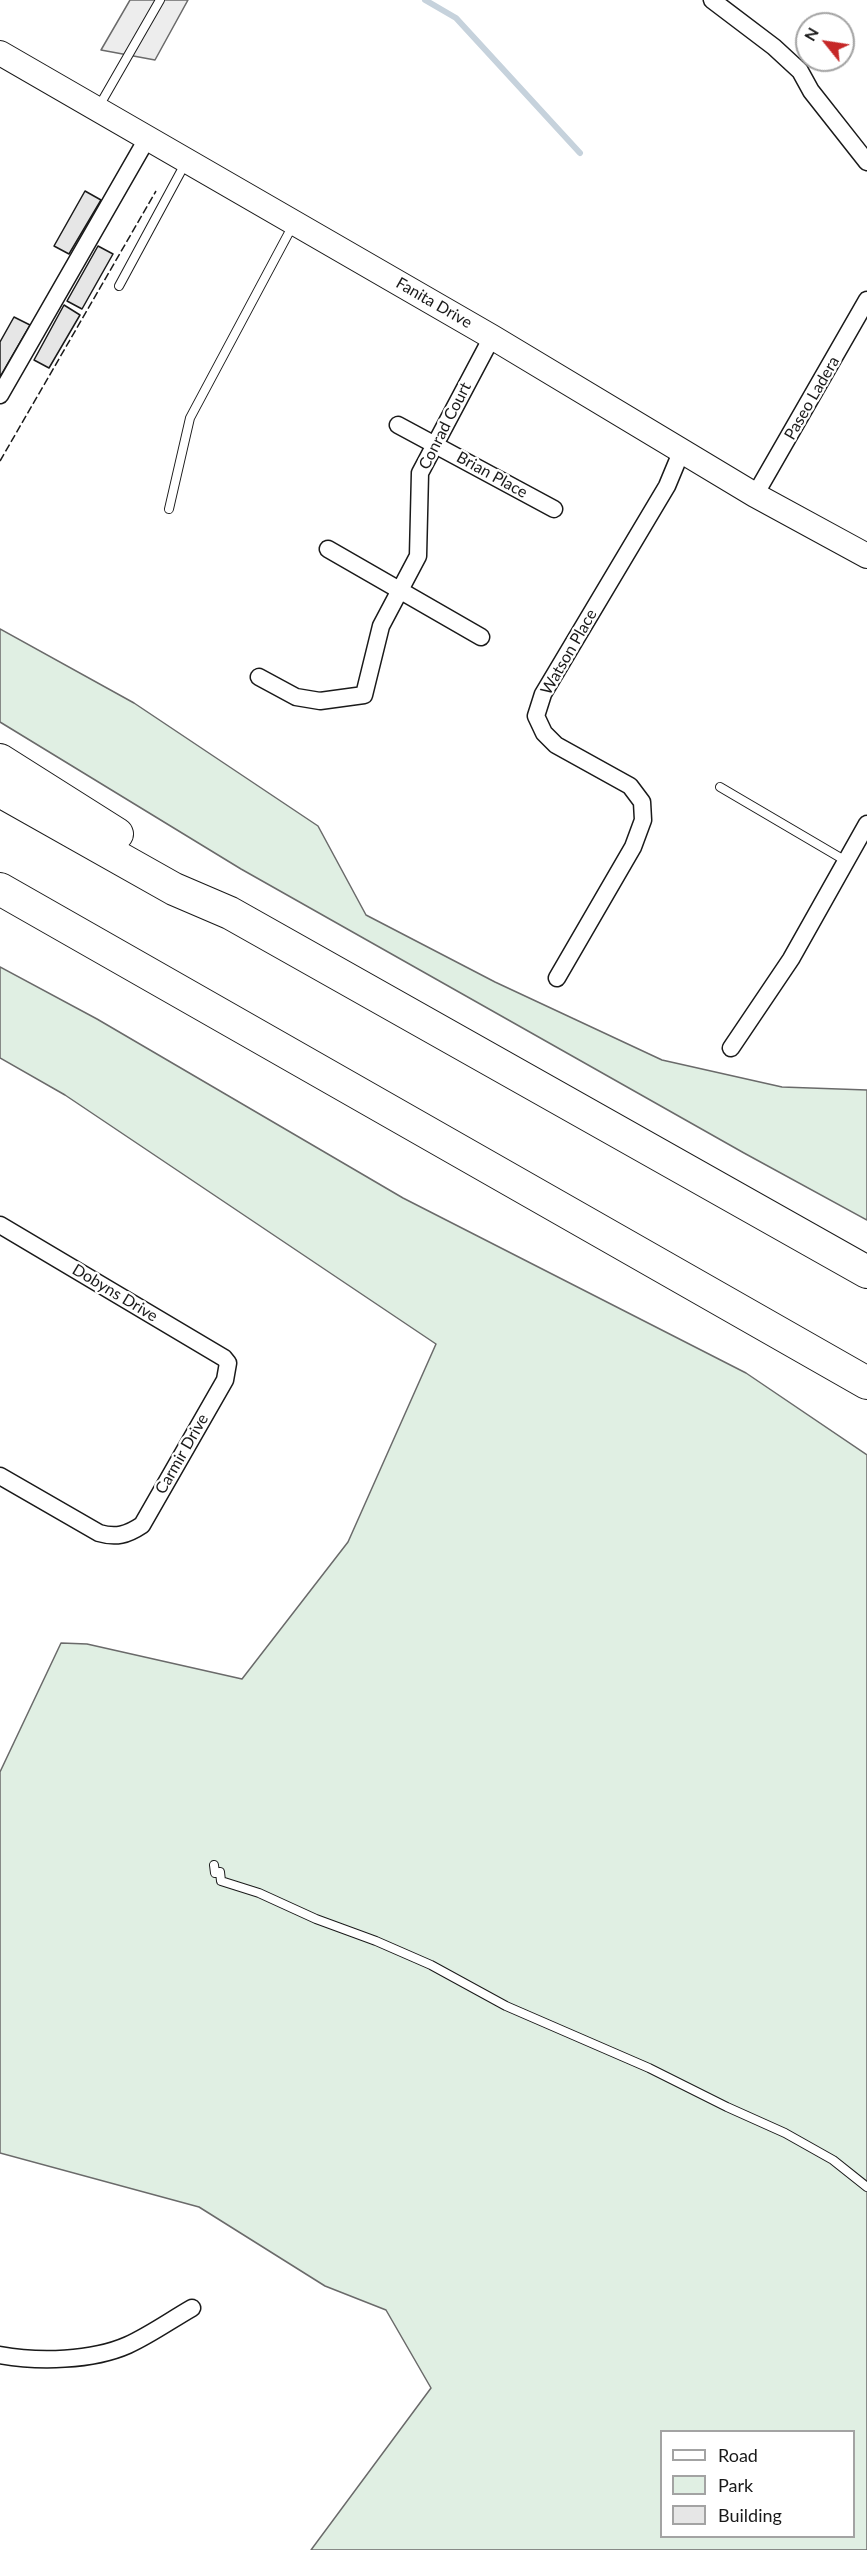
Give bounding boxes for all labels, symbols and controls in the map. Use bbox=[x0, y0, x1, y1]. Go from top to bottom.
north arrow bbox=[795, 12, 855, 72]
text: N bbox=[799, 24, 822, 44]
street label: Fanita Drive bbox=[393, 274, 475, 332]
street label: Paseo Ladera bbox=[780, 353, 844, 443]
street label: Conrad Court bbox=[415, 379, 475, 473]
street label: Brian Place bbox=[453, 448, 531, 502]
street label: Watson Place bbox=[537, 606, 601, 698]
street label: Dobyns Drive bbox=[69, 1260, 161, 1326]
street label: Carmir Drive bbox=[151, 1410, 213, 1498]
legend bbox=[660, 2430, 855, 2538]
text: Road bbox=[718, 2444, 758, 2466]
text: Park bbox=[718, 2474, 753, 2496]
text: Building bbox=[718, 2504, 782, 2526]

